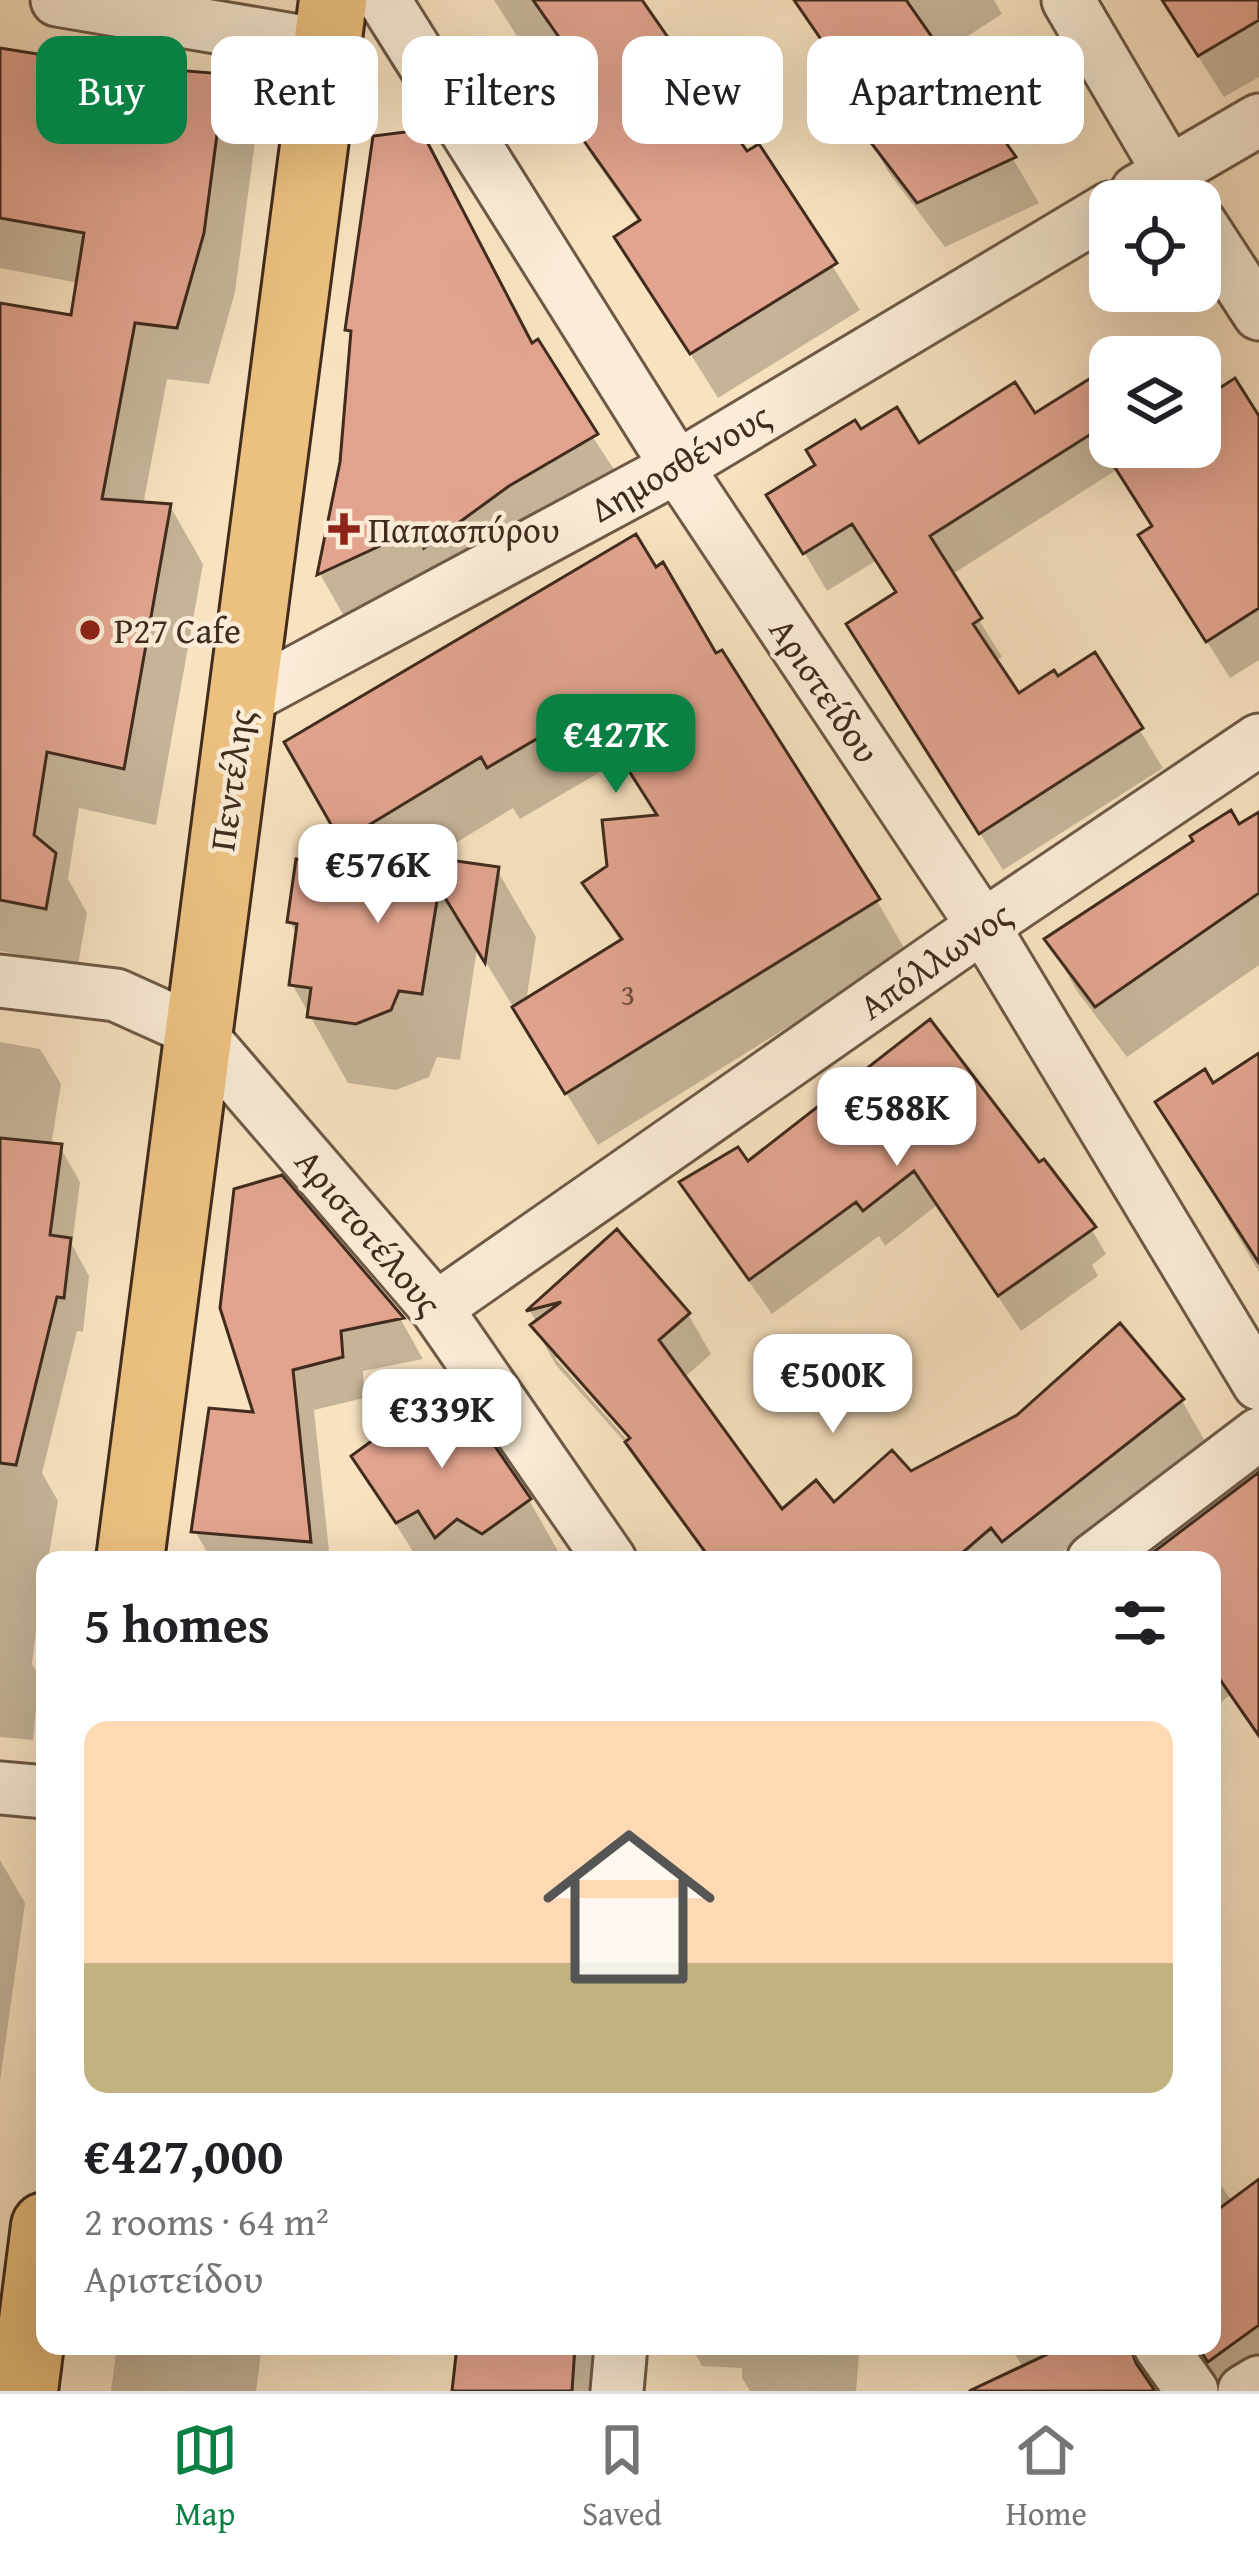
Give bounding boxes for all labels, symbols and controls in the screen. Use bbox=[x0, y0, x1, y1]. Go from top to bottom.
chip: Buy bbox=[36, 36, 187, 144]
chip: Rent bbox=[211, 36, 378, 144]
chip: Filters bbox=[402, 36, 598, 144]
chip: New bbox=[622, 36, 783, 144]
chip: Apartment bbox=[807, 36, 1084, 144]
map controls bbox=[1089, 180, 1221, 468]
button: locate bbox=[1089, 180, 1221, 312]
button: layers bbox=[1089, 336, 1221, 468]
street label: Δημοσθένους bbox=[580, 389, 780, 535]
place label: Παπασπύρου bbox=[368, 502, 560, 555]
marker: Παπασπύρου bbox=[331, 516, 357, 542]
place label: P27 Cafe bbox=[114, 603, 241, 656]
street label: Αριστείδου bbox=[757, 606, 894, 773]
marker: P27 Cafe bbox=[77, 617, 103, 643]
pin: €427K bbox=[532, 694, 700, 796]
text: €427K bbox=[563, 704, 669, 761]
street label: Πεντέλης bbox=[194, 706, 267, 854]
pin: €576K bbox=[294, 824, 462, 926]
text: €576K bbox=[325, 834, 431, 891]
street label: Απόλλωνος bbox=[847, 887, 1022, 1032]
house number: 3 bbox=[621, 972, 635, 1016]
pin: €588K bbox=[813, 1067, 981, 1169]
text: €588K bbox=[844, 1077, 950, 1134]
street label: Αριστοτέλους bbox=[283, 1136, 455, 1327]
pin: €500K bbox=[749, 1334, 917, 1436]
text: €500K bbox=[780, 1344, 886, 1401]
pin: €339K bbox=[358, 1369, 526, 1471]
text: €339K bbox=[389, 1379, 495, 1436]
text: 5 homes bbox=[84, 1586, 270, 1661]
icon: filters bbox=[1107, 1590, 1173, 1656]
icon: home bbox=[521, 1799, 737, 2015]
text: €427,000 bbox=[84, 2117, 283, 2192]
text: 2 rooms · 64 m² bbox=[84, 2192, 329, 2249]
text: Αριστείδου bbox=[84, 2249, 263, 2306]
tab: Map bbox=[172, 2417, 238, 2537]
tab: Saved bbox=[582, 2417, 662, 2537]
tab: Home bbox=[1006, 2417, 1087, 2537]

